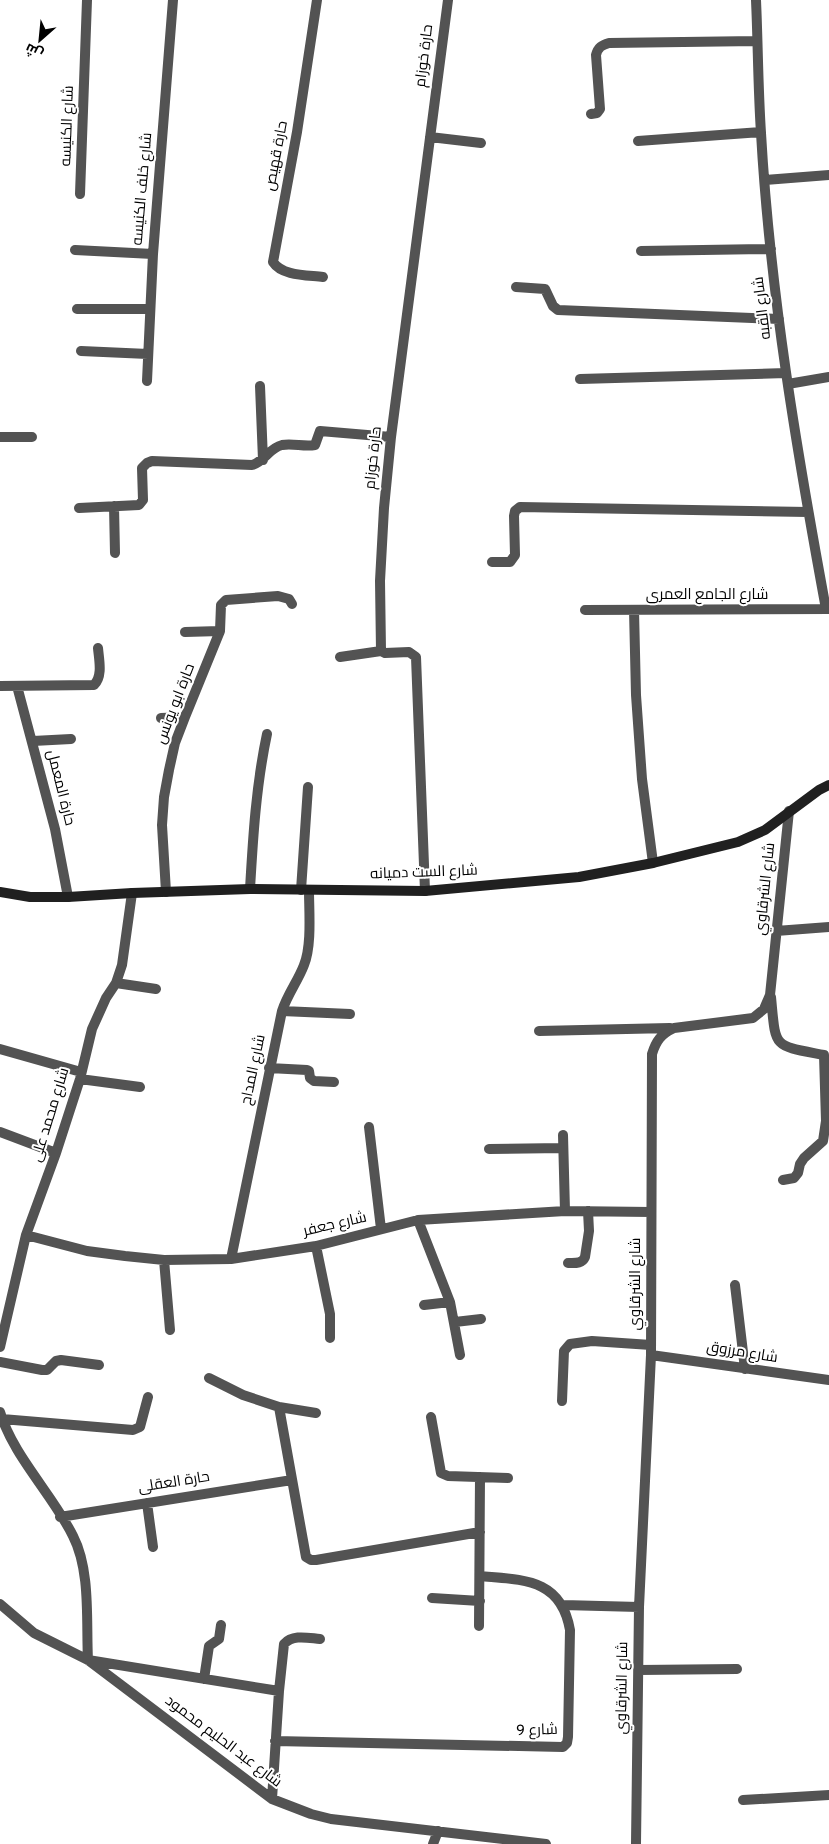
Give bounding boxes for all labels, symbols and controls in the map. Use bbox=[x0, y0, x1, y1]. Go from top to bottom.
north arrow bbox=[15, 15, 65, 65]
street label: حارة خوزام bbox=[412, 23, 438, 89]
text: ش bbox=[22, 39, 47, 63]
street label: شارع الكنيسه bbox=[57, 85, 79, 167]
street label: حارة قهيص bbox=[261, 119, 293, 193]
street label: شارع خلف الكنيسه bbox=[129, 132, 157, 246]
street label: شارع القبه bbox=[750, 275, 776, 341]
street label: حارة خوزام bbox=[361, 426, 387, 490]
street label: شارع الجامع العمرى bbox=[646, 586, 768, 605]
street label: حارة ابو يونس bbox=[152, 661, 200, 747]
street label: حارة المعمل bbox=[41, 748, 79, 828]
street label: شارع الشرقاوي bbox=[752, 842, 781, 936]
street label: شارع الست دميانه bbox=[370, 862, 478, 884]
street label: شارع المداح bbox=[237, 1033, 271, 1107]
street label: شارع محمد على bbox=[28, 1066, 74, 1164]
street label: شارع جعفر bbox=[300, 1208, 369, 1242]
street label: شارع الشرقاوي bbox=[627, 1237, 647, 1331]
street label: شارع مرزوق bbox=[705, 1338, 779, 1368]
street label: حارة العقلى bbox=[137, 1468, 211, 1498]
street label: شارع الشرقاوي bbox=[613, 1641, 634, 1735]
street label: شارع عبد الحليم محمود bbox=[161, 1692, 285, 1792]
street label: شارع 9 bbox=[516, 1721, 558, 1741]

